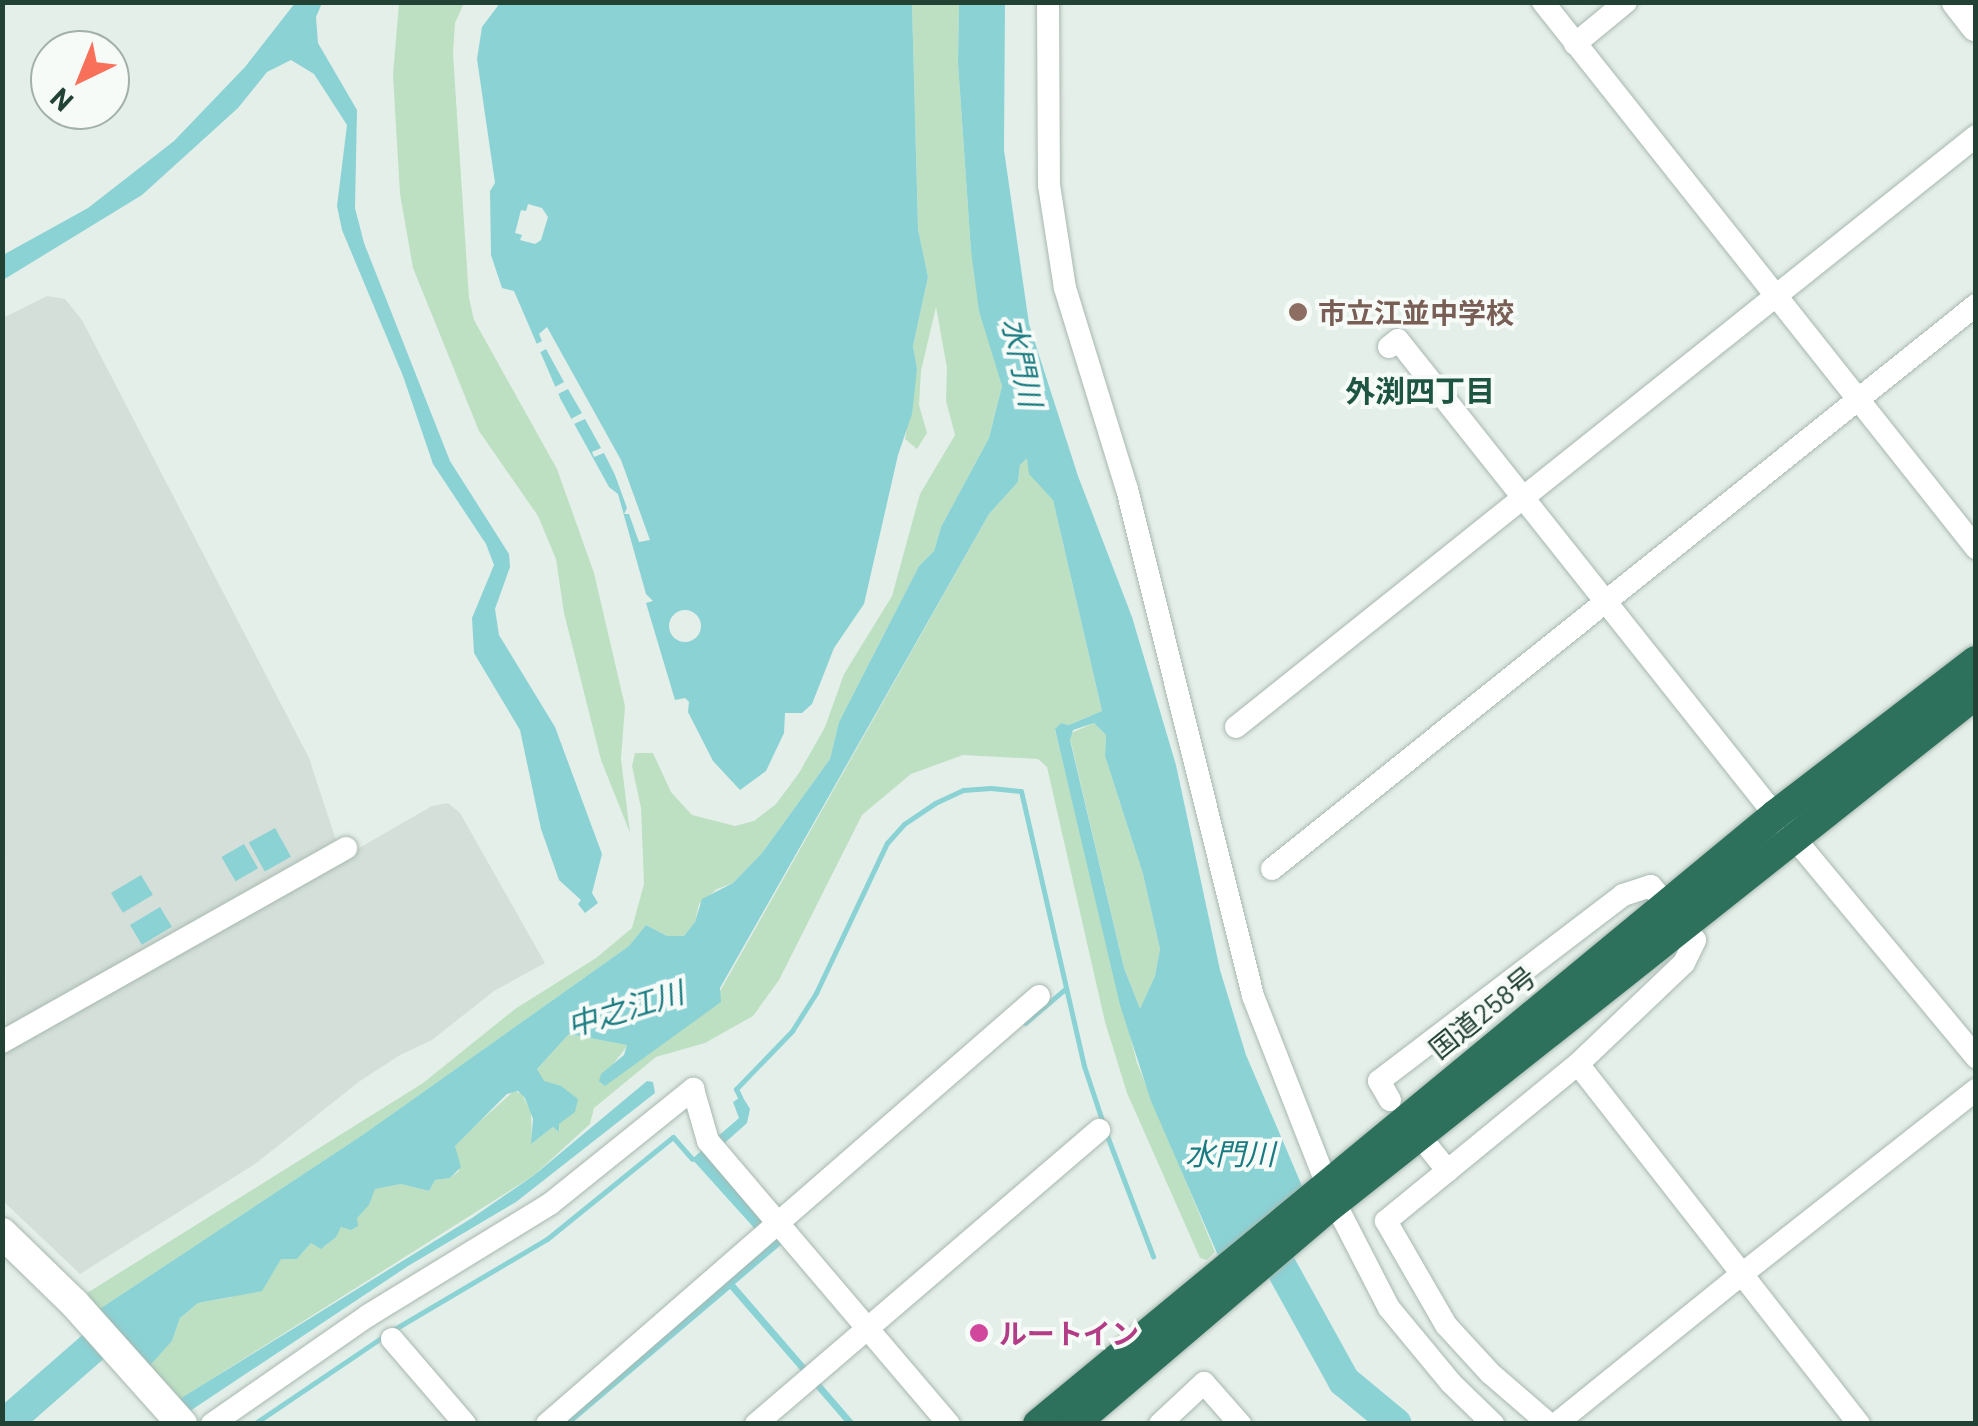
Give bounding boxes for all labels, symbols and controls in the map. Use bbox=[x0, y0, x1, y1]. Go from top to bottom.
north arrow bbox=[30, 30, 130, 130]
text: N bbox=[42, 82, 79, 119]
place label: 市立江並中学校 bbox=[1318, 295, 1514, 329]
marker: 市立江並中学校 bbox=[1287, 301, 1309, 323]
water label: 水門川 bbox=[996, 314, 1050, 410]
district label: 外渕四丁目 bbox=[1345, 372, 1495, 408]
street label: 国道258号 bbox=[1422, 959, 1542, 1065]
water label: 中之江川 bbox=[562, 973, 688, 1043]
water label: 水門川 bbox=[1185, 1135, 1275, 1171]
place label: ルートイン bbox=[999, 1316, 1139, 1350]
marker: ルートイン bbox=[968, 1322, 990, 1344]

